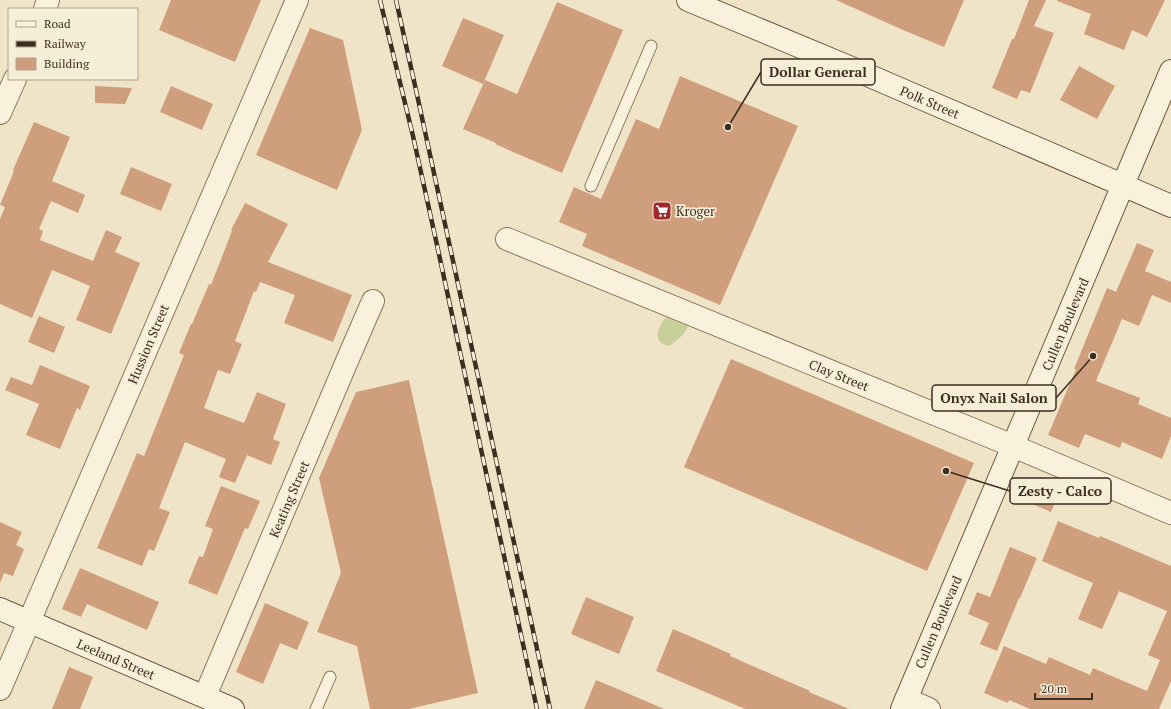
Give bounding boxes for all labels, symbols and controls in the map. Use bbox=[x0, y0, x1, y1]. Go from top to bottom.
legend bbox=[8, 8, 138, 80]
text: Road bbox=[44, 16, 71, 31]
text: Railway bbox=[44, 36, 87, 51]
text: Building bbox=[44, 56, 90, 71]
callout: Dollar General bbox=[761, 59, 875, 85]
text: Dollar General bbox=[769, 62, 867, 81]
street label: Polk Street bbox=[897, 81, 963, 123]
supermarket icon: Kroger bbox=[651, 200, 673, 222]
place label: Kroger bbox=[676, 202, 715, 220]
street label: Cullen Boulevard bbox=[1037, 275, 1093, 373]
street label: Hussion Street bbox=[123, 301, 173, 387]
street label: Clay Street bbox=[806, 355, 872, 395]
callout: Onyx Nail Salon bbox=[932, 385, 1056, 411]
text: Onyx Nail Salon bbox=[940, 388, 1048, 407]
street label: Keating Street bbox=[265, 458, 313, 540]
callout: Zesty - Calco bbox=[1010, 478, 1111, 504]
text: Zesty - Calco bbox=[1018, 481, 1102, 500]
street label: Cullen Boulevard bbox=[910, 573, 966, 671]
street label: Leeland Street bbox=[74, 634, 158, 684]
scale bar bbox=[1035, 675, 1092, 701]
text: 20 m bbox=[1041, 681, 1068, 696]

